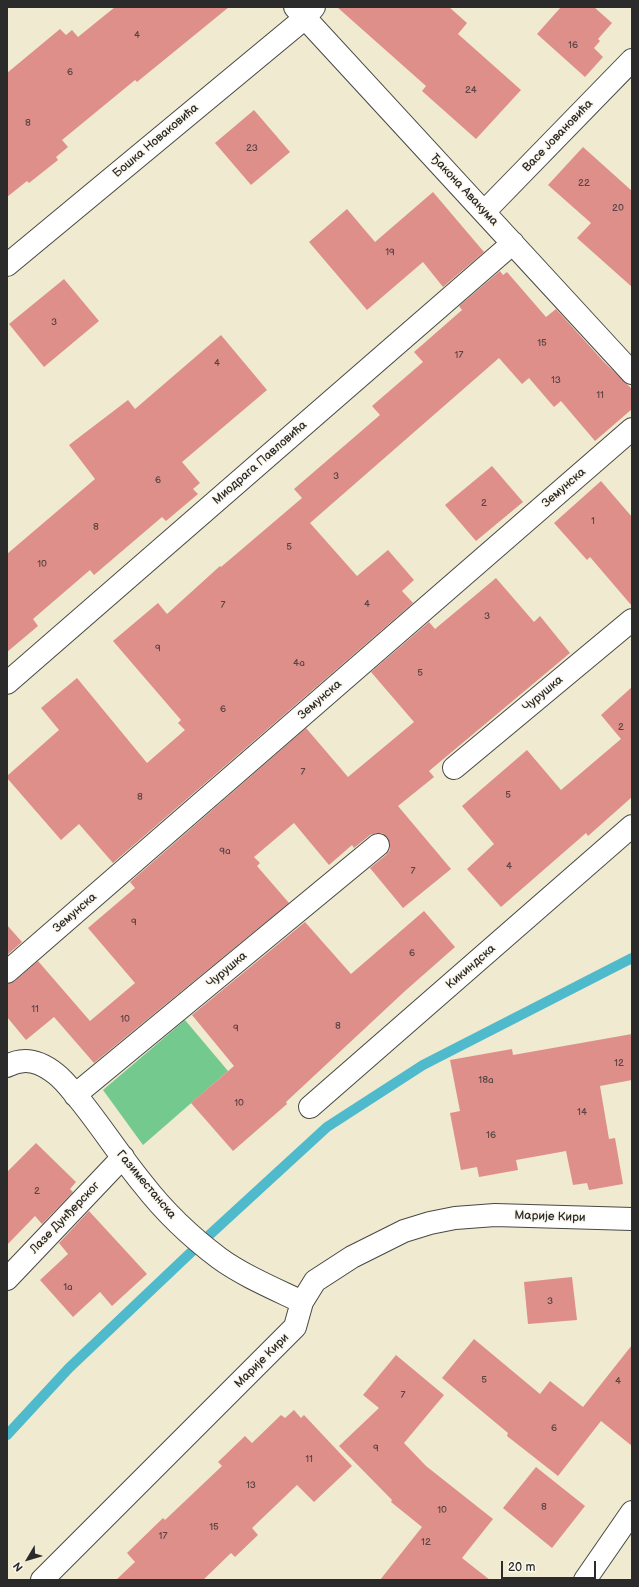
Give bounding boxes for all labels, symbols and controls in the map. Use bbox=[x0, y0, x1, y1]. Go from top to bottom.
house number: 4 bbox=[134, 29, 140, 41]
house number: 16 bbox=[568, 39, 578, 51]
house number: 6 bbox=[67, 66, 73, 78]
house number: 24 bbox=[465, 84, 477, 96]
street label: Васе Јовановића bbox=[520, 97, 596, 175]
street label: Бошка Новаковића bbox=[110, 101, 202, 181]
house number: 8 bbox=[25, 117, 31, 129]
house number: 23 bbox=[246, 142, 258, 154]
street label: Ђакона Авакума bbox=[427, 151, 501, 229]
house number: 22 bbox=[578, 177, 590, 189]
house number: 20 bbox=[612, 202, 624, 214]
house number: 19 bbox=[385, 246, 395, 258]
house number: 3 bbox=[51, 316, 57, 328]
house number: 15 bbox=[537, 337, 547, 349]
house number: 17 bbox=[455, 349, 463, 361]
house number: 4 bbox=[214, 357, 220, 369]
house number: 13 bbox=[551, 374, 561, 386]
house number: 11 bbox=[596, 389, 604, 401]
street label: Миодрага Павловића bbox=[210, 418, 310, 508]
street label: Земунска bbox=[539, 465, 589, 511]
house number: 3 bbox=[333, 470, 339, 482]
house number: 6 bbox=[155, 474, 161, 486]
house number: 2 bbox=[481, 497, 487, 509]
house number: 1 bbox=[591, 515, 595, 527]
house number: 8 bbox=[93, 521, 99, 533]
house number: 5 bbox=[286, 541, 292, 553]
house number: 10 bbox=[37, 558, 47, 570]
house number: 4 bbox=[364, 598, 370, 610]
house number: 7 bbox=[221, 599, 225, 611]
house number: 3 bbox=[484, 610, 490, 622]
house number: 9 bbox=[155, 642, 161, 654]
house number: 4a bbox=[293, 657, 305, 669]
house number: 5 bbox=[417, 667, 423, 679]
street label: Чурушка bbox=[520, 673, 566, 715]
street label: Земунска bbox=[295, 677, 345, 723]
house number: 6 bbox=[220, 703, 226, 715]
house number: 2 bbox=[618, 721, 624, 733]
house number: 7 bbox=[301, 766, 305, 778]
house number: 5 bbox=[505, 789, 511, 801]
house number: 8 bbox=[137, 791, 143, 803]
house number: 9a bbox=[219, 845, 231, 857]
house number: 4 bbox=[506, 860, 512, 872]
house number: 7 bbox=[411, 865, 415, 877]
street label: Земунска bbox=[50, 890, 100, 936]
house number: 9 bbox=[131, 916, 137, 928]
street label: Кикиндска bbox=[443, 942, 499, 992]
house number: 6 bbox=[409, 947, 415, 959]
street label: Чурушка bbox=[204, 949, 250, 991]
house number: 11 bbox=[31, 1003, 39, 1015]
house number: 10 bbox=[120, 1013, 130, 1025]
house number: 8 bbox=[335, 1020, 341, 1032]
house number: 9 bbox=[233, 1022, 239, 1034]
house number: 12 bbox=[614, 1057, 624, 1069]
house number: 18a bbox=[478, 1074, 494, 1086]
house number: 10 bbox=[234, 1097, 244, 1109]
house number: 14 bbox=[577, 1106, 587, 1118]
house number: 16 bbox=[486, 1129, 496, 1141]
street label: Газиместанска bbox=[113, 1148, 179, 1222]
street label: Лазе Дунђерског bbox=[27, 1179, 103, 1257]
house number: 2 bbox=[34, 1185, 40, 1197]
street label: Марије Кири bbox=[514, 1209, 586, 1225]
house number: 1a bbox=[63, 1281, 73, 1293]
house number: 3 bbox=[547, 1295, 553, 1307]
street label: Марије Кири bbox=[232, 1331, 292, 1391]
house number: 5 bbox=[481, 1374, 487, 1386]
house number: 4 bbox=[615, 1375, 621, 1387]
house number: 7 bbox=[401, 1389, 405, 1401]
house number: 6 bbox=[551, 1422, 557, 1434]
house number: 9 bbox=[373, 1442, 379, 1454]
house number: 11 bbox=[305, 1453, 313, 1465]
house number: 13 bbox=[246, 1479, 256, 1491]
house number: 8 bbox=[541, 1501, 547, 1513]
house number: 10 bbox=[437, 1504, 447, 1516]
house number: 15 bbox=[209, 1521, 219, 1533]
house number: 17 bbox=[159, 1530, 167, 1542]
house number: 12 bbox=[421, 1536, 431, 1548]
north arrow bbox=[8, 1539, 48, 1579]
scale bar bbox=[503, 1553, 598, 1579]
text: N bbox=[10, 1559, 26, 1574]
text: 20 m bbox=[508, 1560, 535, 1575]

